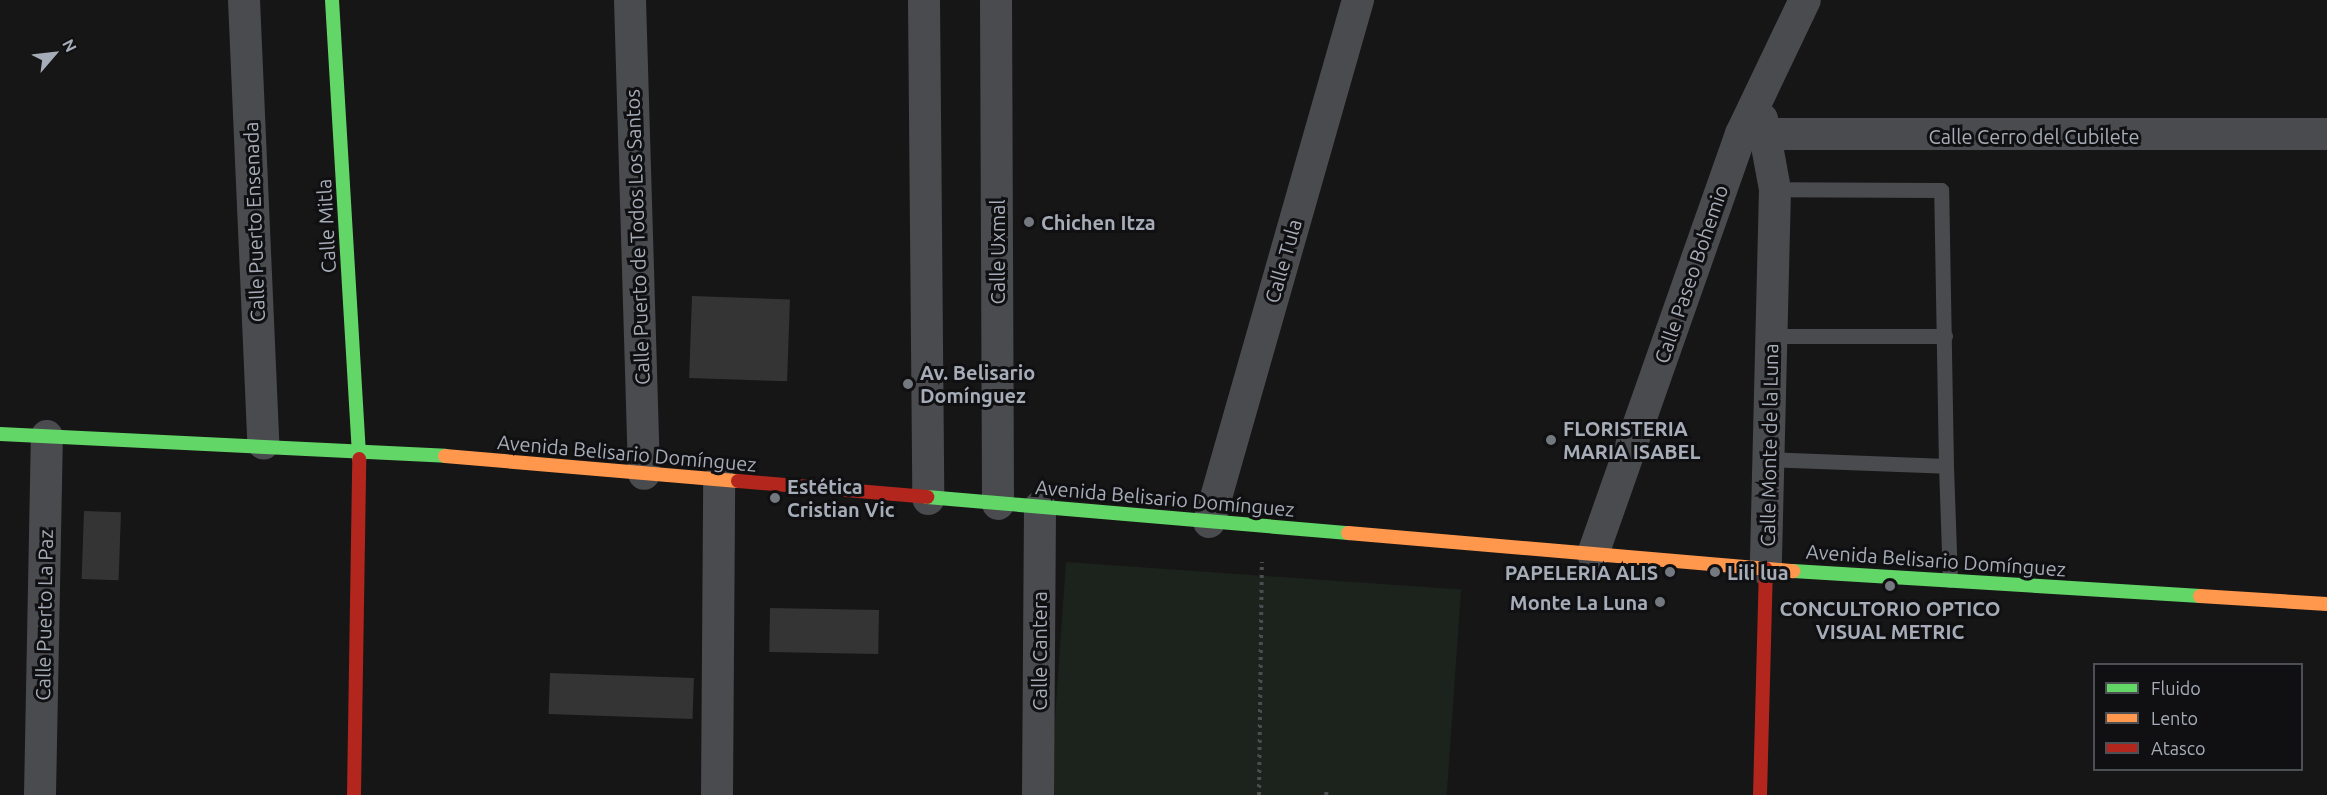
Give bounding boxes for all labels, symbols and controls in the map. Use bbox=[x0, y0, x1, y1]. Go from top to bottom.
north arrow bbox=[24, 24, 84, 84]
text: N bbox=[59, 36, 81, 55]
street label: Calle Puerto de Todos Los Santos bbox=[620, 89, 654, 385]
street label: Calle Puerto Ensenada bbox=[239, 121, 269, 323]
street label: Calle Cerro del Cubilete bbox=[1928, 124, 2140, 148]
street label: Calle Mitla bbox=[312, 178, 340, 274]
street label: Calle Paseo Bohemio bbox=[1649, 181, 1733, 367]
street label: Calle Uxmal bbox=[985, 199, 1009, 305]
place label: Chichen Itza bbox=[1041, 210, 1156, 234]
marker: Chichen Itza bbox=[1022, 215, 1036, 229]
street label: Calle Tula bbox=[1260, 216, 1306, 306]
street label: Calle Monte de la Luna bbox=[1755, 343, 1783, 547]
place label: Av. Belisario Domínguez bbox=[920, 360, 1035, 407]
marker: Av. Belisario Domínguez bbox=[901, 377, 915, 391]
place label: FLORISTERIA MARIA ISABEL bbox=[1563, 416, 1700, 463]
street label: Avenida Belisario Domínguez bbox=[496, 430, 758, 476]
marker: FLORISTERIA MARIA ISABEL bbox=[1544, 433, 1558, 447]
place label: Estética Cristian Vic bbox=[787, 474, 895, 521]
street label: Avenida Belisario Domínguez bbox=[1034, 475, 1296, 521]
marker: Estética Cristian Vic bbox=[768, 491, 782, 505]
street label: Calle Puerto La Paz bbox=[31, 529, 57, 701]
street label: Avenida Belisario Domínguez bbox=[1805, 539, 2067, 581]
place label: PAPELERIA ALIS bbox=[1505, 560, 1658, 584]
place label: Lili lua bbox=[1727, 560, 1789, 584]
marker: PAPELERIA ALIS bbox=[1663, 565, 1677, 579]
marker: Lili lua bbox=[1708, 565, 1722, 579]
marker: CONCULTORIO OPTICO VISUAL METRIC bbox=[1883, 579, 1897, 593]
place label: Monte La Luna bbox=[1510, 590, 1648, 614]
street label: Calle Cantera bbox=[1027, 591, 1051, 711]
marker: Monte La Luna bbox=[1653, 595, 1667, 609]
place label: CONCULTORIO OPTICO VISUAL METRIC bbox=[1780, 596, 2000, 643]
legend bbox=[2093, 663, 2303, 771]
text: Fluido bbox=[2151, 678, 2201, 698]
text: Lento bbox=[2151, 708, 2198, 728]
text: Atasco bbox=[2151, 738, 2206, 758]

